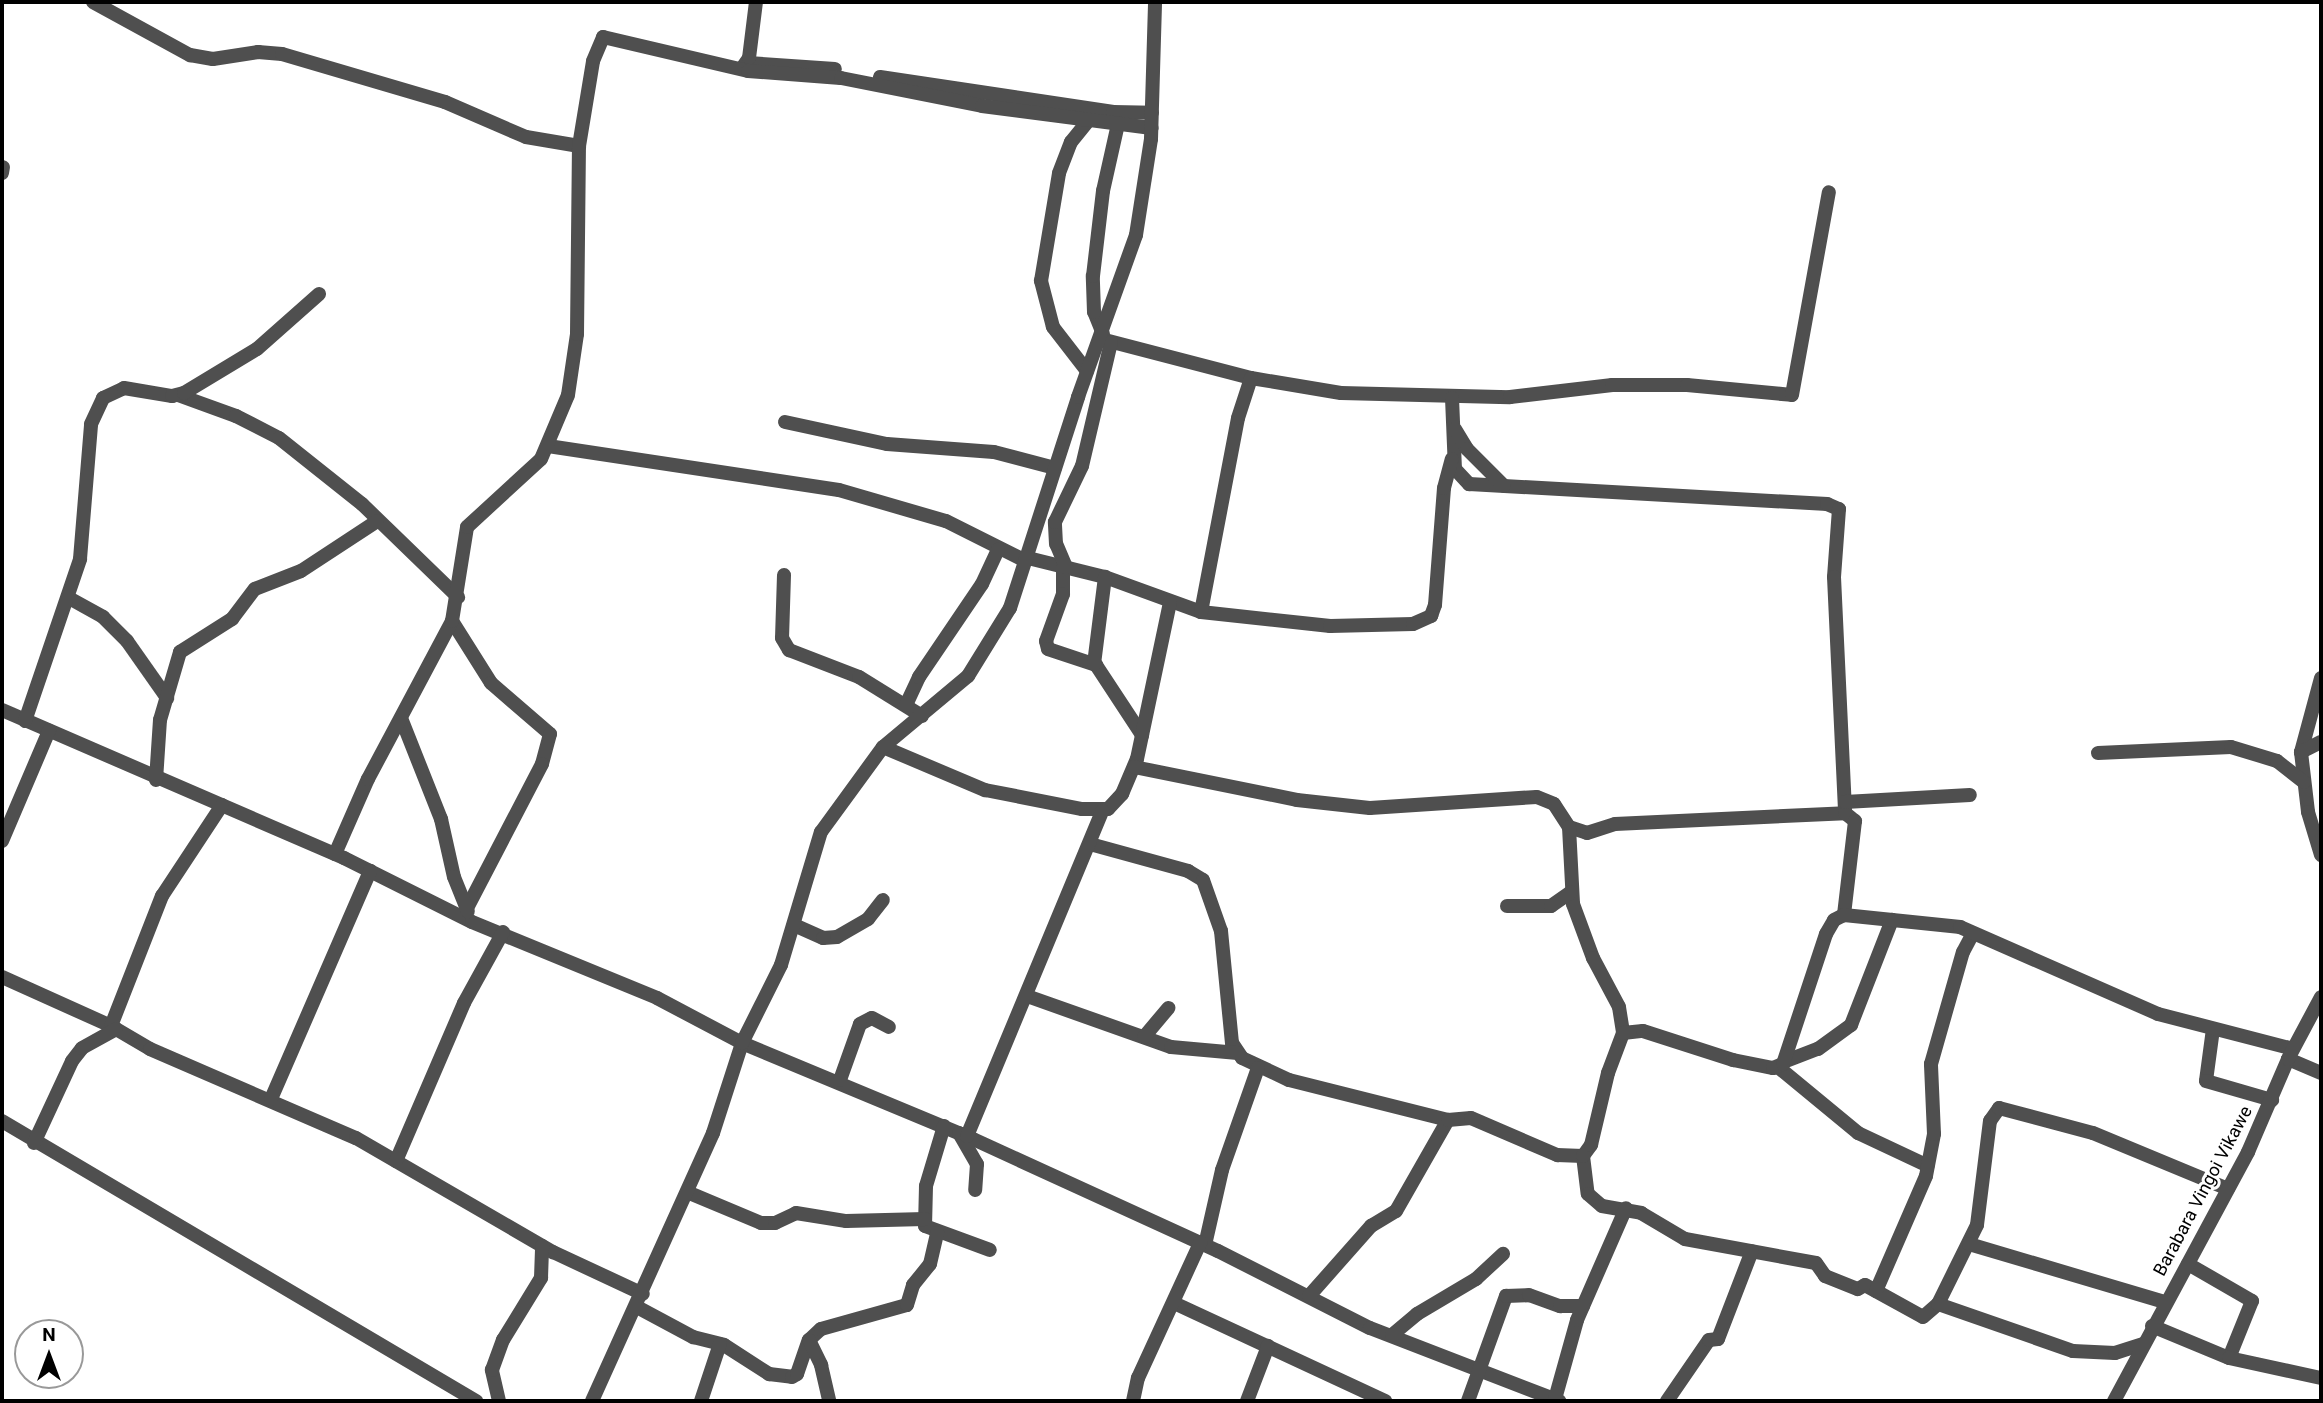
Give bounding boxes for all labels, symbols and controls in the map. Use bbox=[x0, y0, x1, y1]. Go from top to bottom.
street label: Barabara Vingoi Vikawe bbox=[2149, 1102, 2257, 1280]
north arrow bbox=[14, 1319, 84, 1389]
text: N bbox=[42, 1323, 56, 1346]

